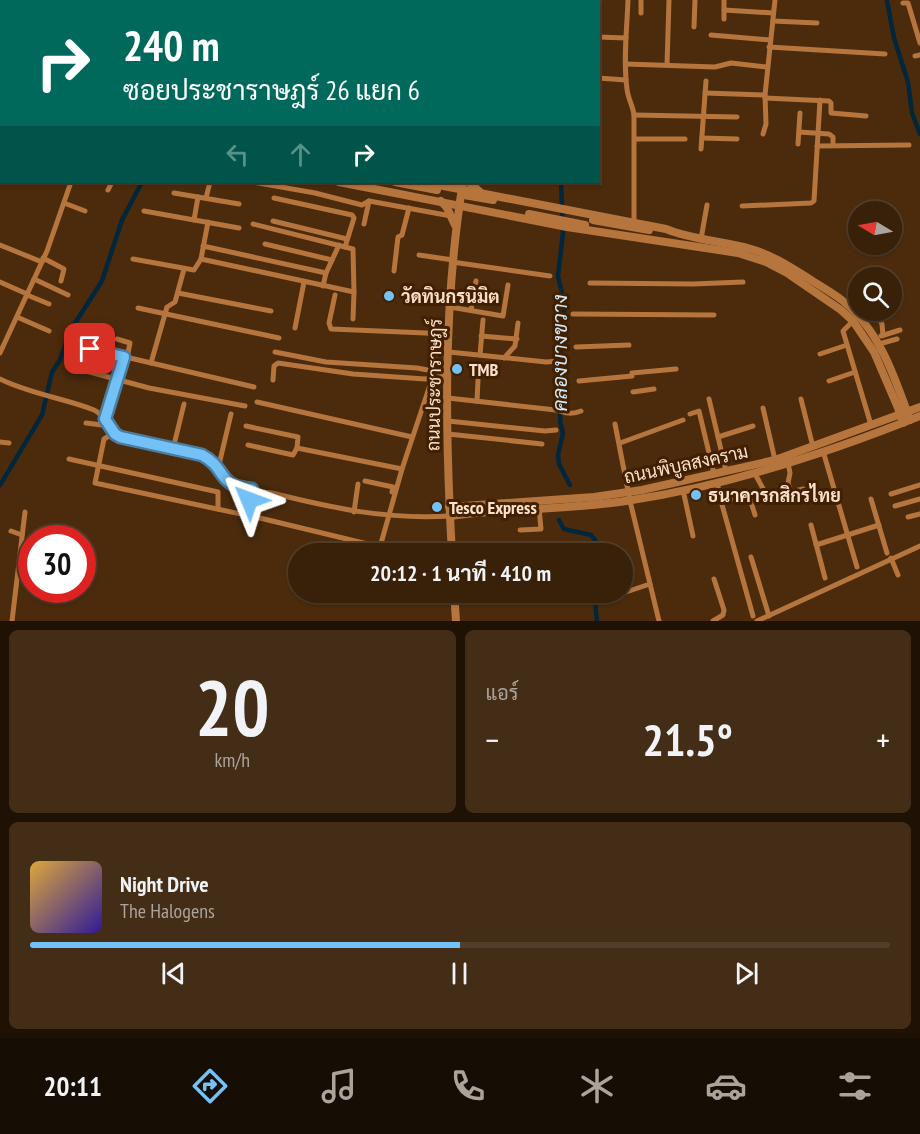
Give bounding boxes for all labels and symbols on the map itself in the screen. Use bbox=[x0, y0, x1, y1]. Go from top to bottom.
north arrow bbox=[848, 201, 902, 255]
place label: วัดทินกรนิมิต bbox=[401, 285, 500, 308]
marker: วัดทินกรนิมิต bbox=[382, 289, 396, 303]
water label: คลองบางขวาง bbox=[547, 294, 573, 412]
street label: ถนนประชาราษฎร์ bbox=[420, 318, 448, 451]
pin bbox=[64, 323, 115, 374]
place label: TMB bbox=[469, 358, 498, 381]
marker: TMB bbox=[450, 362, 464, 376]
street label: ถนนพิบูลสงคราม bbox=[622, 440, 751, 490]
position arrow bbox=[217, 468, 281, 532]
place label: ธนาคารกสิกรไทย bbox=[708, 483, 841, 507]
marker: ธนาคารกสิกรไทย bbox=[689, 488, 703, 502]
place label: Tesco Express bbox=[449, 496, 537, 519]
marker: Tesco Express bbox=[430, 500, 444, 514]
speed limit sign: 30 bbox=[18, 525, 96, 603]

